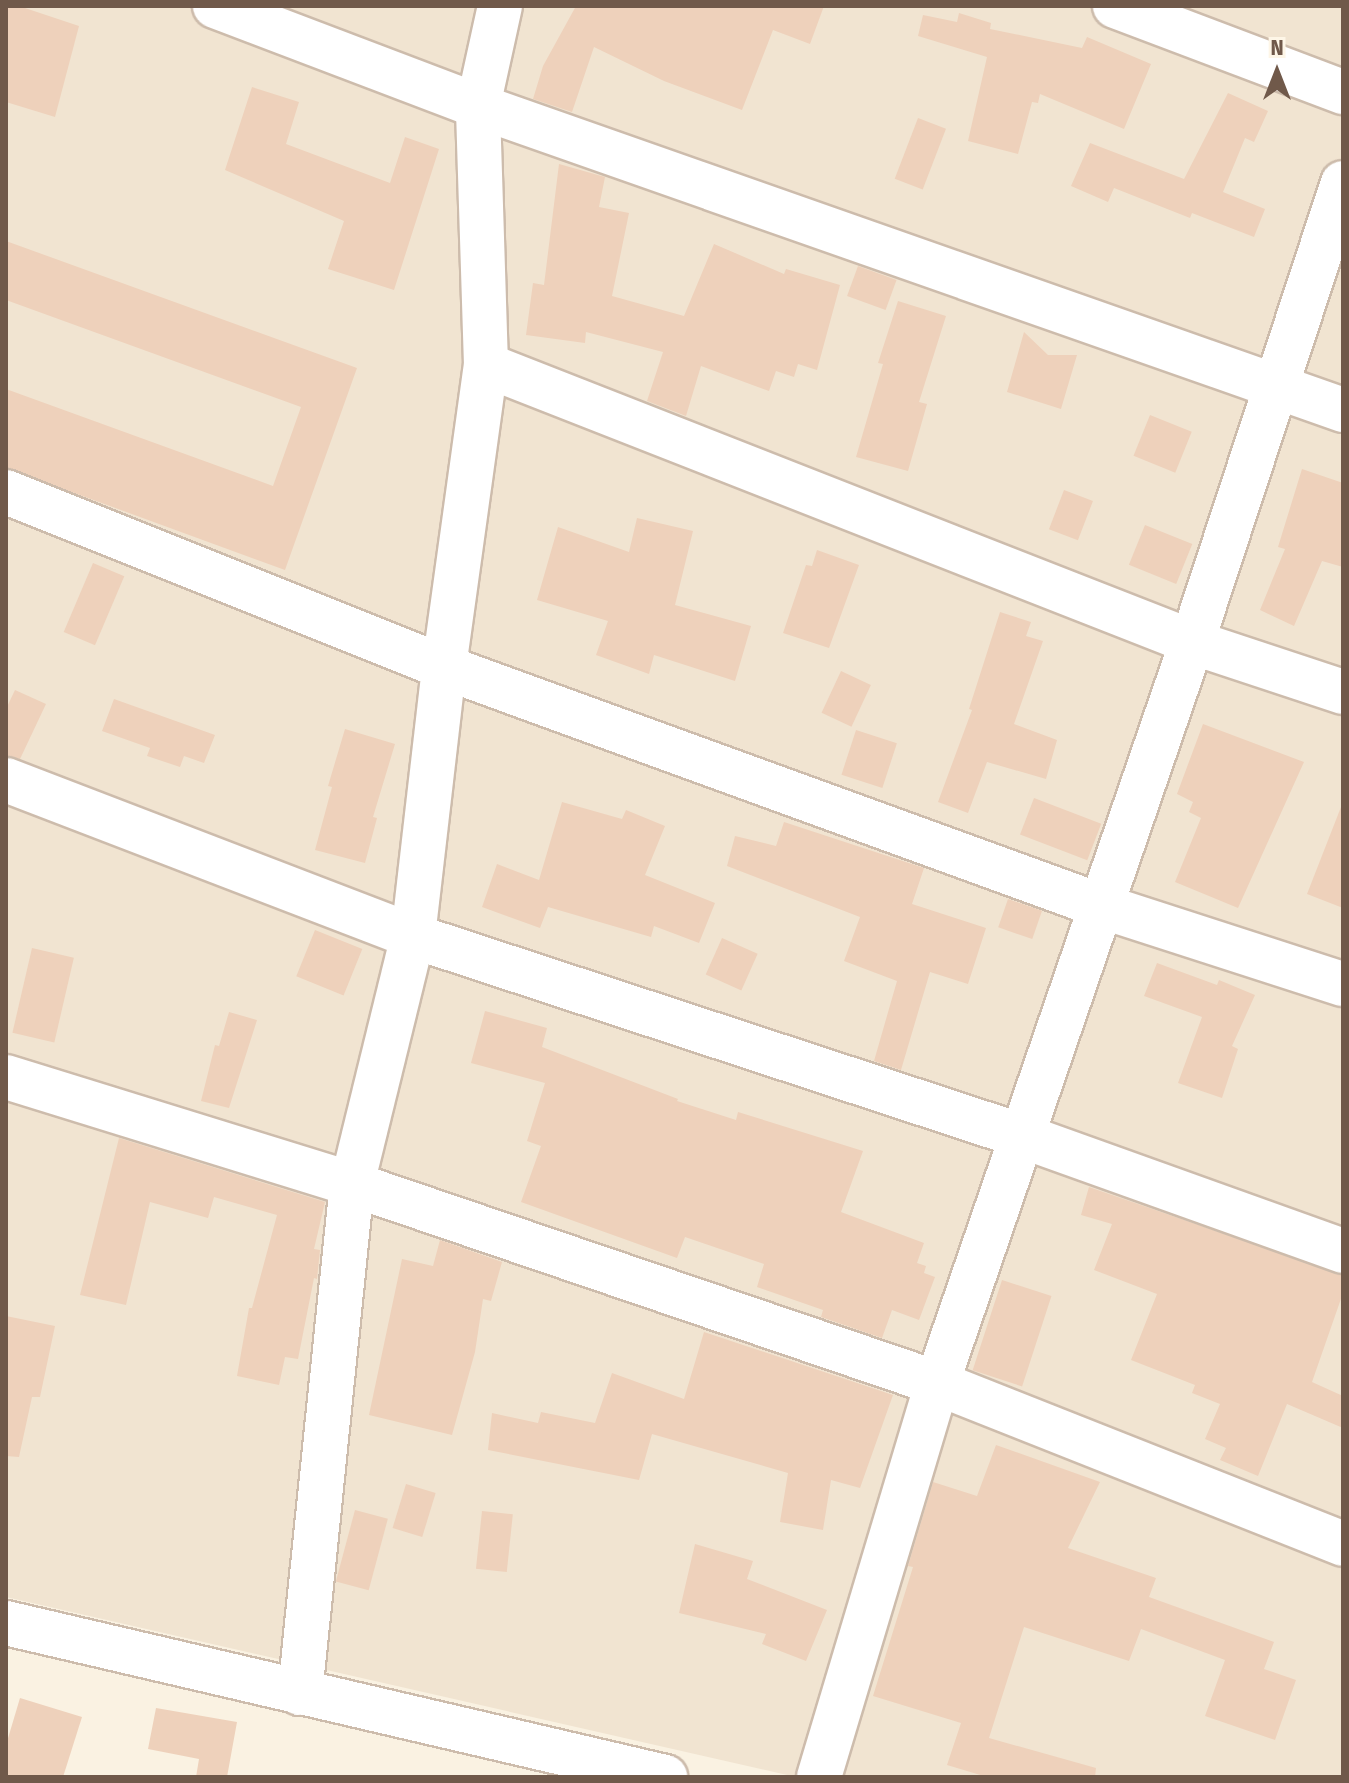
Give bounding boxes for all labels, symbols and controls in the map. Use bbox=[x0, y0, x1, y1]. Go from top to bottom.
north arrow bbox=[1237, 32, 1317, 112]
text: N bbox=[1270, 34, 1284, 61]

